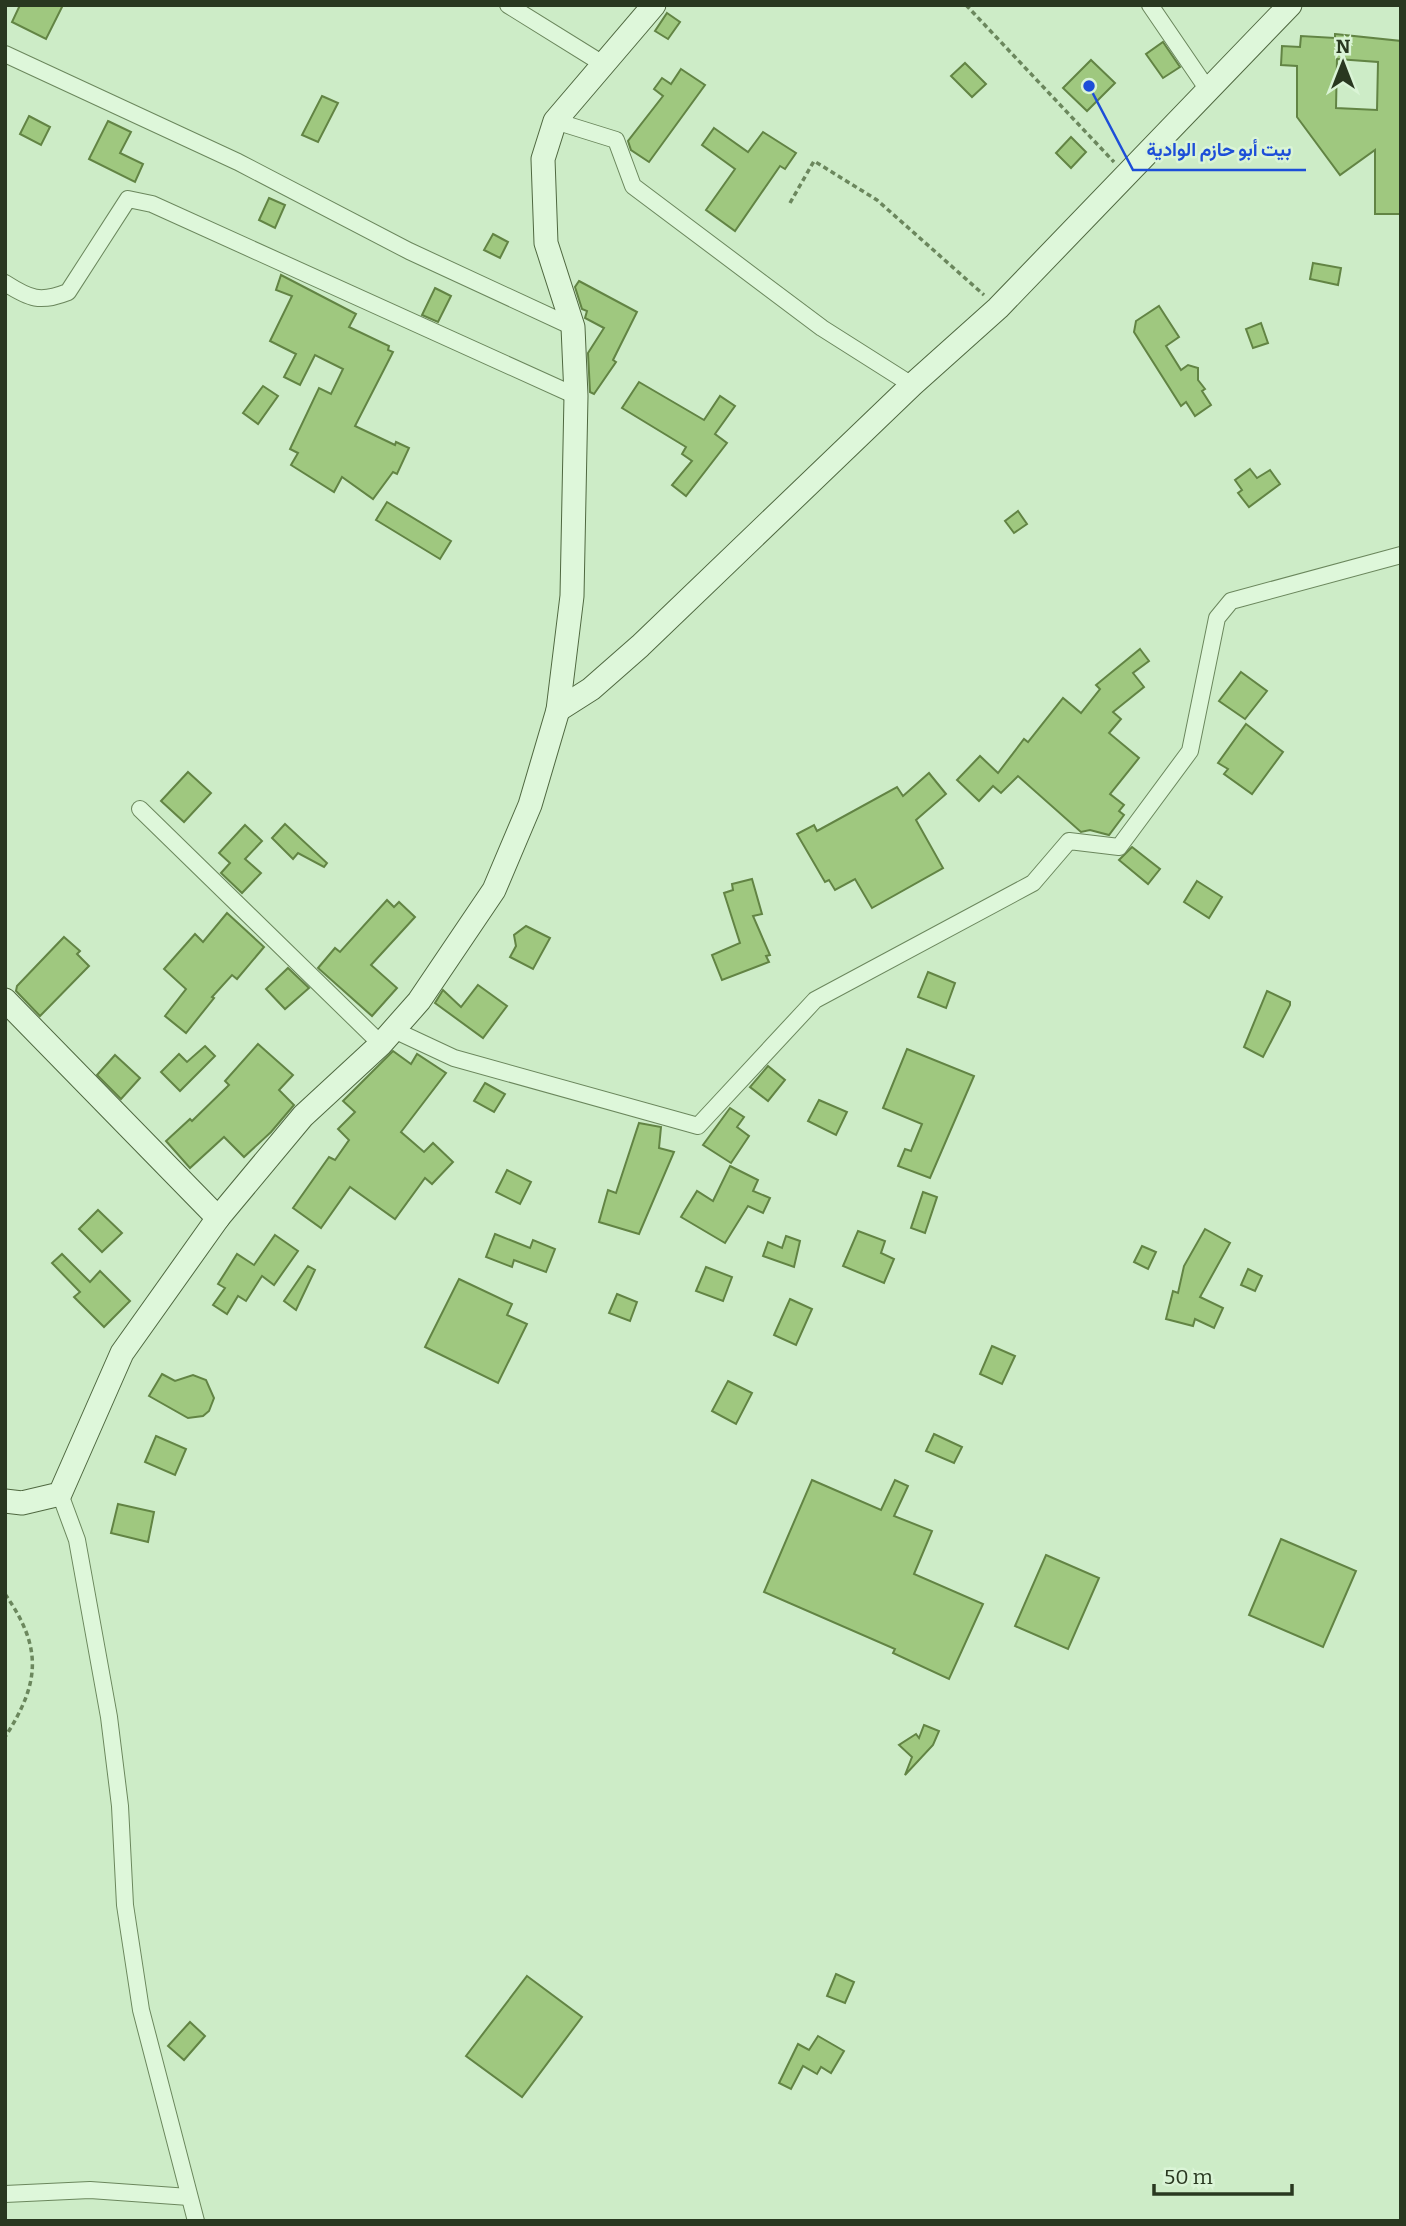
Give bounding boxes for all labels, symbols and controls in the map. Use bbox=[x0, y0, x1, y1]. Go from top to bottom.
north arrow bbox=[1308, 28, 1378, 98]
text: N bbox=[1336, 35, 1351, 58]
callout: بيت أبو حازم الوادية bbox=[1133, 130, 1306, 170]
text: بيت أبو حازم الوادية bbox=[1146, 138, 1292, 162]
scale bar bbox=[1154, 2152, 1292, 2196]
text: 50 m bbox=[1164, 2164, 1213, 2190]

